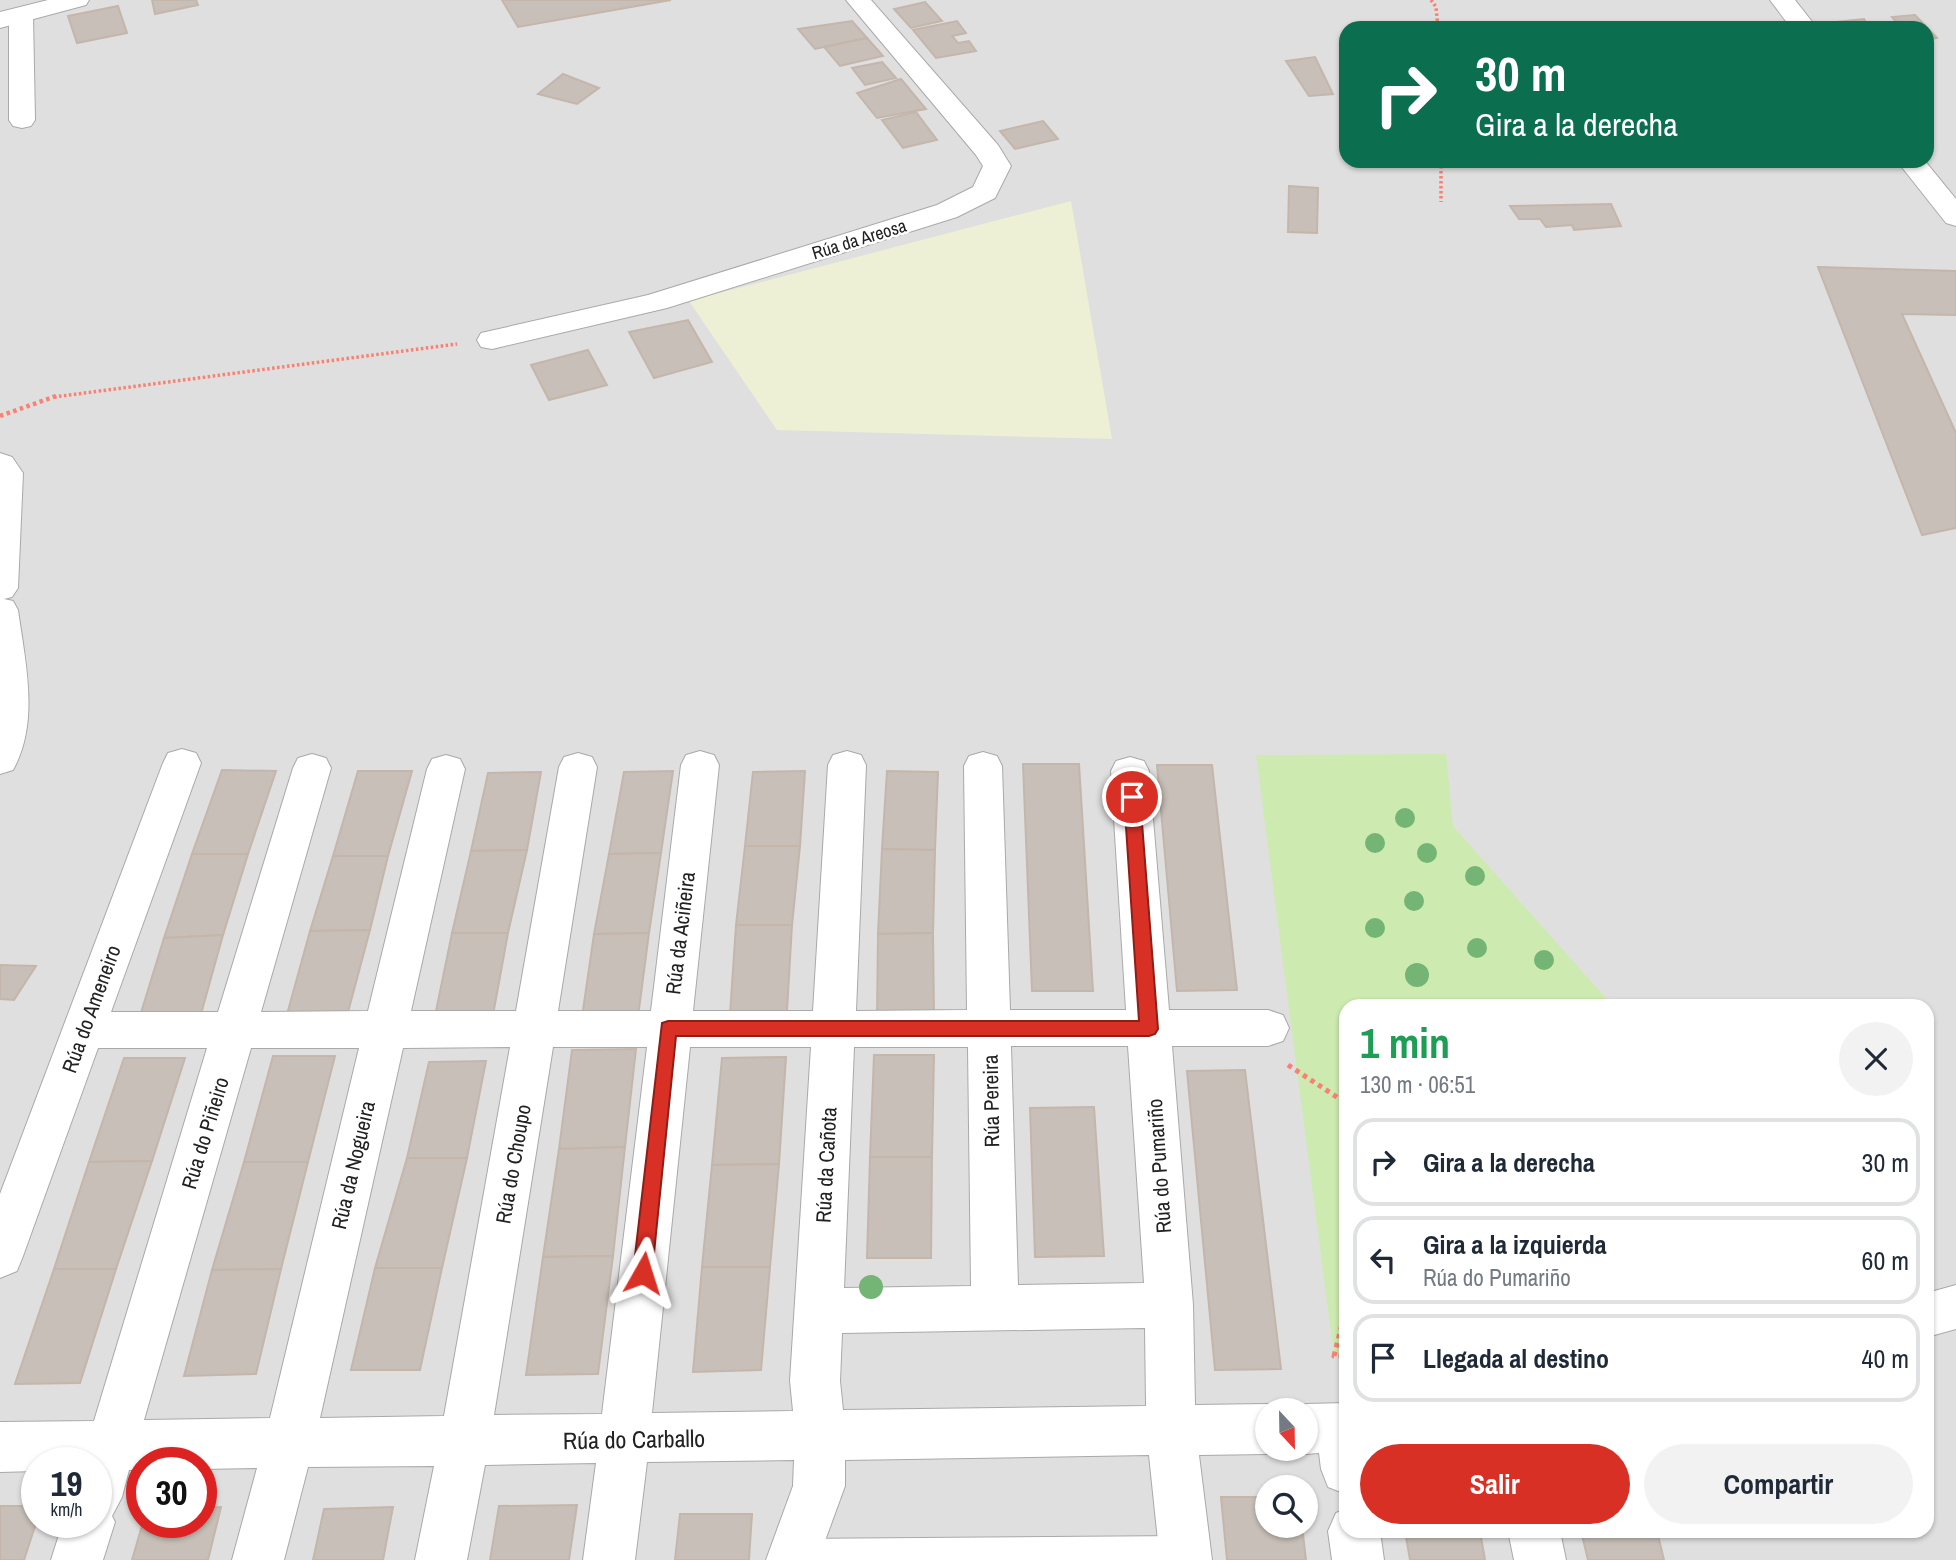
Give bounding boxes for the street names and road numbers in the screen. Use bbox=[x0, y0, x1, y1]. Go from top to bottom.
street label: Rúa da Areosa bbox=[809, 213, 909, 265]
street label: Rúa da Aciñeira bbox=[658, 870, 702, 996]
street label: Rúa do Ameneiro bbox=[54, 941, 128, 1077]
street label: Rúa Pereira bbox=[976, 1054, 1006, 1148]
street label: Rúa do Piñeiro bbox=[174, 1073, 236, 1193]
street label: Rúa da Nogueira bbox=[324, 1097, 382, 1232]
street label: Rúa do Pumariño bbox=[1140, 1098, 1178, 1234]
street label: Rúa do Choupo bbox=[488, 1102, 538, 1226]
street label: Rúa da Cañota bbox=[808, 1106, 844, 1224]
street label: Rúa do Carballo bbox=[563, 1422, 705, 1456]

